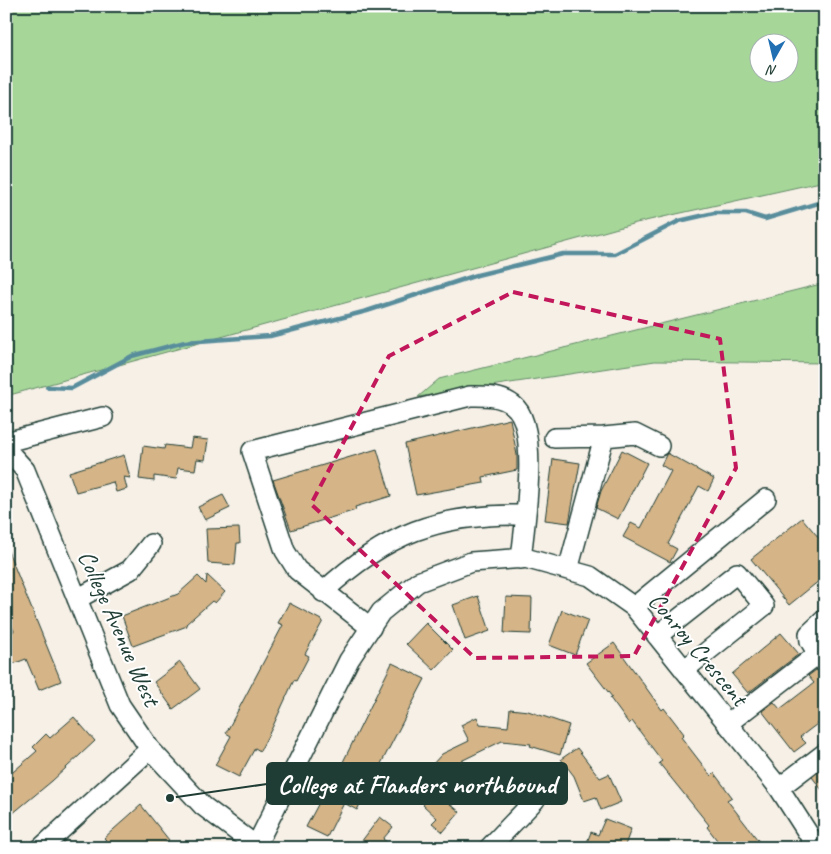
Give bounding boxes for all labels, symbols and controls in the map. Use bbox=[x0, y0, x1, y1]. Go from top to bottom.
north arrow bbox=[748, 32, 798, 82]
text: N bbox=[764, 61, 778, 79]
street label: College Avenue West bbox=[70, 545, 169, 713]
street label: Conroy Crescent bbox=[641, 586, 757, 714]
callout: College at Flanders northbound bbox=[267, 763, 567, 804]
text: College at Flanders northbound bbox=[278, 768, 561, 801]

